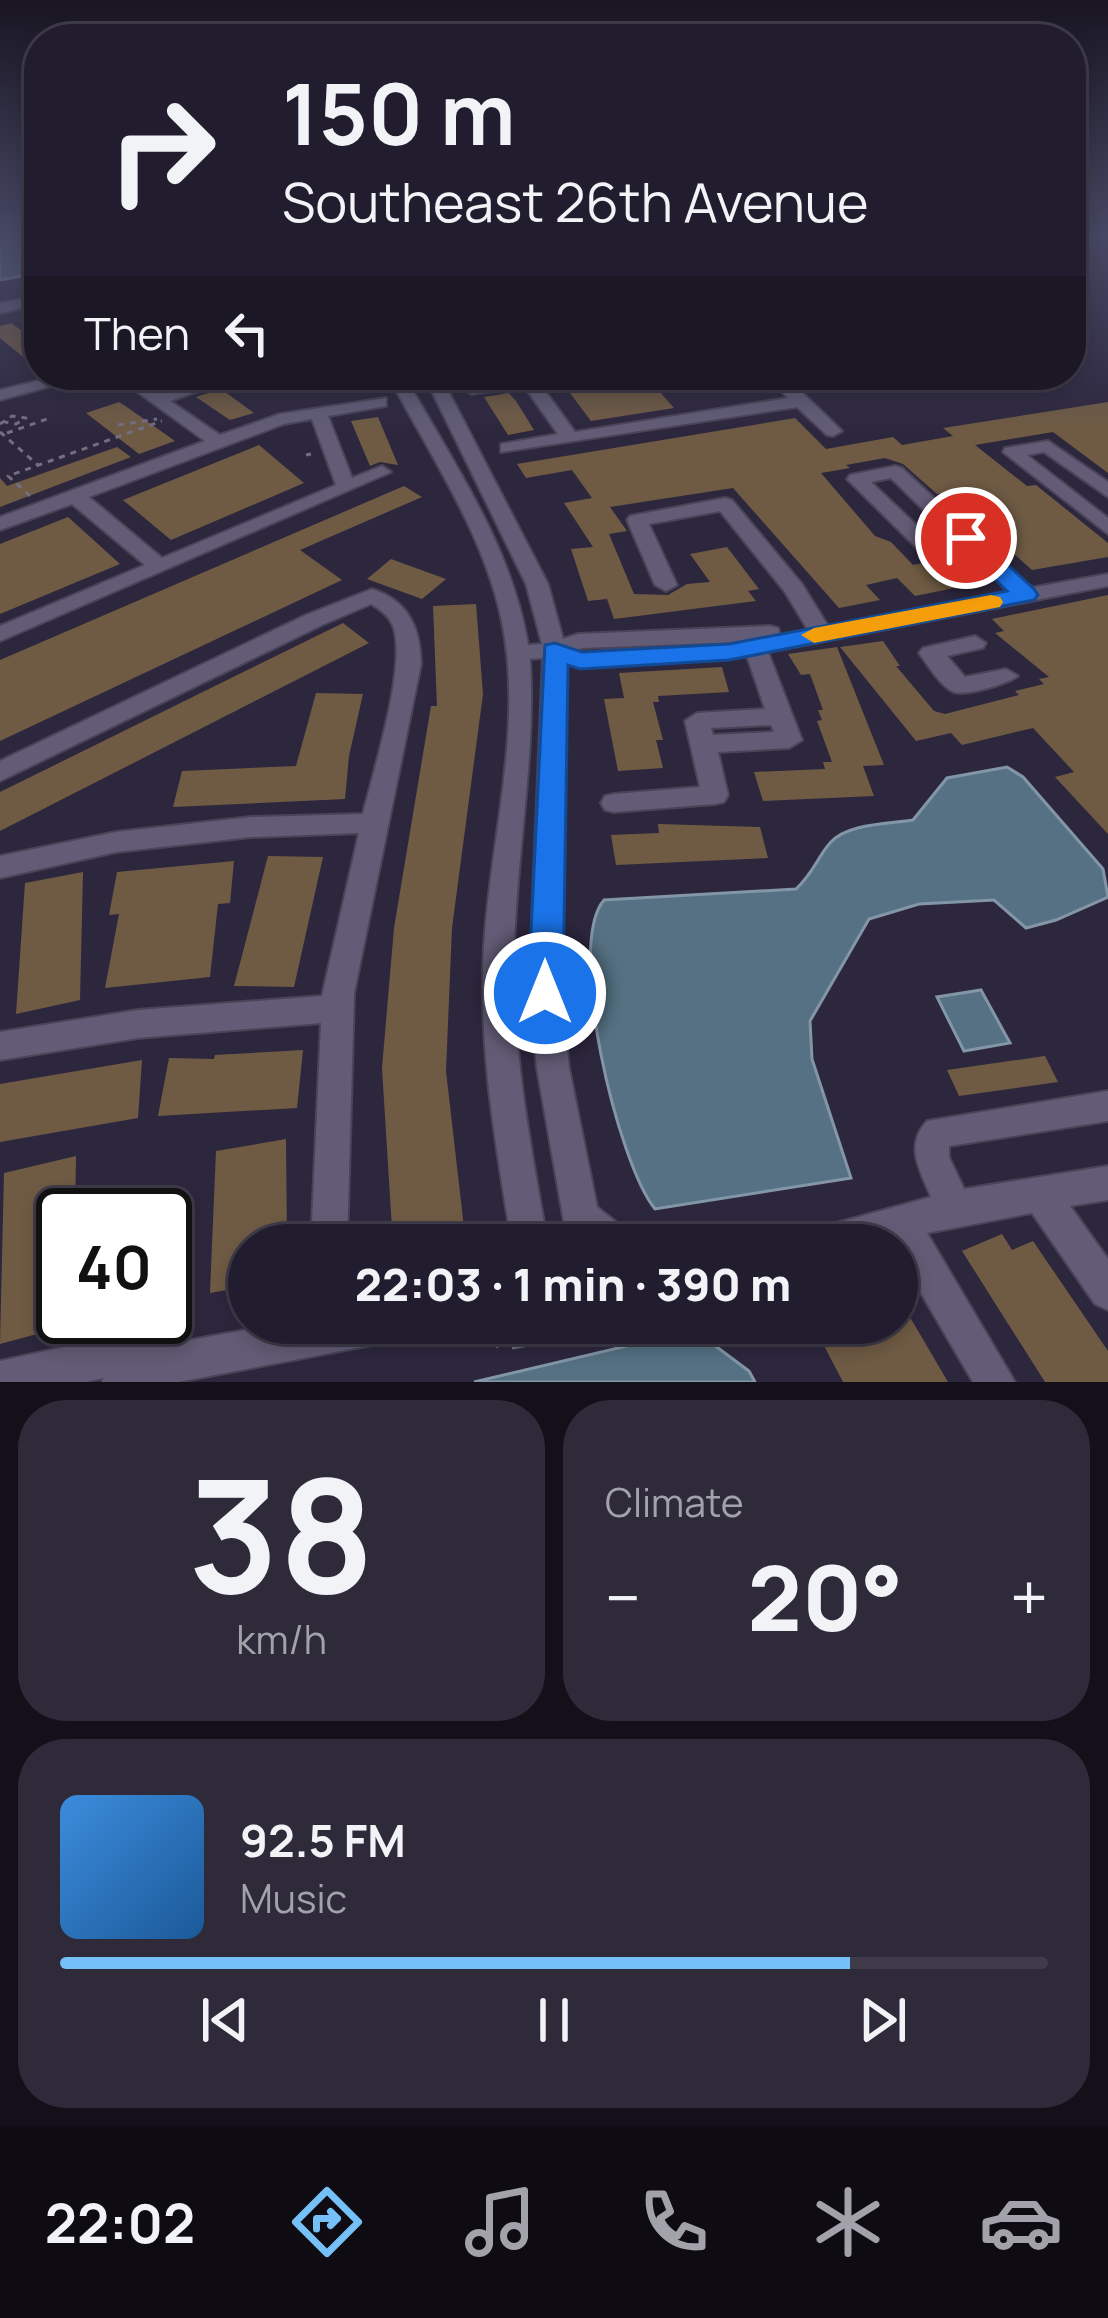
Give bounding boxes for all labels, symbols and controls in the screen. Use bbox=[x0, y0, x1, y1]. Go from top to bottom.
text: 150 m bbox=[282, 55, 516, 170]
icon: right bbox=[84, 72, 240, 228]
text: Southeast 26th Avenue bbox=[282, 164, 868, 238]
icon: left bbox=[214, 300, 280, 366]
text: Then bbox=[84, 302, 190, 364]
pin bbox=[915, 487, 1017, 589]
icon: arrive bbox=[933, 505, 999, 571]
position arrow bbox=[482, 930, 608, 1056]
speed limit sign: 40 bbox=[36, 1188, 192, 1344]
text: 22:03 · 1 min · 390 m bbox=[355, 1253, 791, 1315]
text: 38 bbox=[188, 1427, 375, 1640]
text: Climate bbox=[605, 1475, 744, 1529]
text: 20° bbox=[748, 1535, 903, 1658]
text: − bbox=[605, 1552, 641, 1642]
text: + bbox=[1010, 1552, 1048, 1642]
text: km/h bbox=[236, 1612, 327, 1666]
text: 92.5 FM bbox=[240, 1809, 406, 1871]
text: Music bbox=[240, 1871, 347, 1925]
icon: previous bbox=[192, 1987, 258, 2053]
icon: pause bbox=[521, 1987, 587, 2053]
icon: next bbox=[850, 1987, 916, 2053]
icon: directions bbox=[285, 2180, 369, 2264]
icon: music bbox=[458, 2180, 542, 2264]
icon: phone bbox=[632, 2180, 716, 2264]
icon: climate bbox=[806, 2180, 890, 2264]
icon: car bbox=[979, 2180, 1063, 2264]
text: 22:02 bbox=[45, 2185, 195, 2259]

